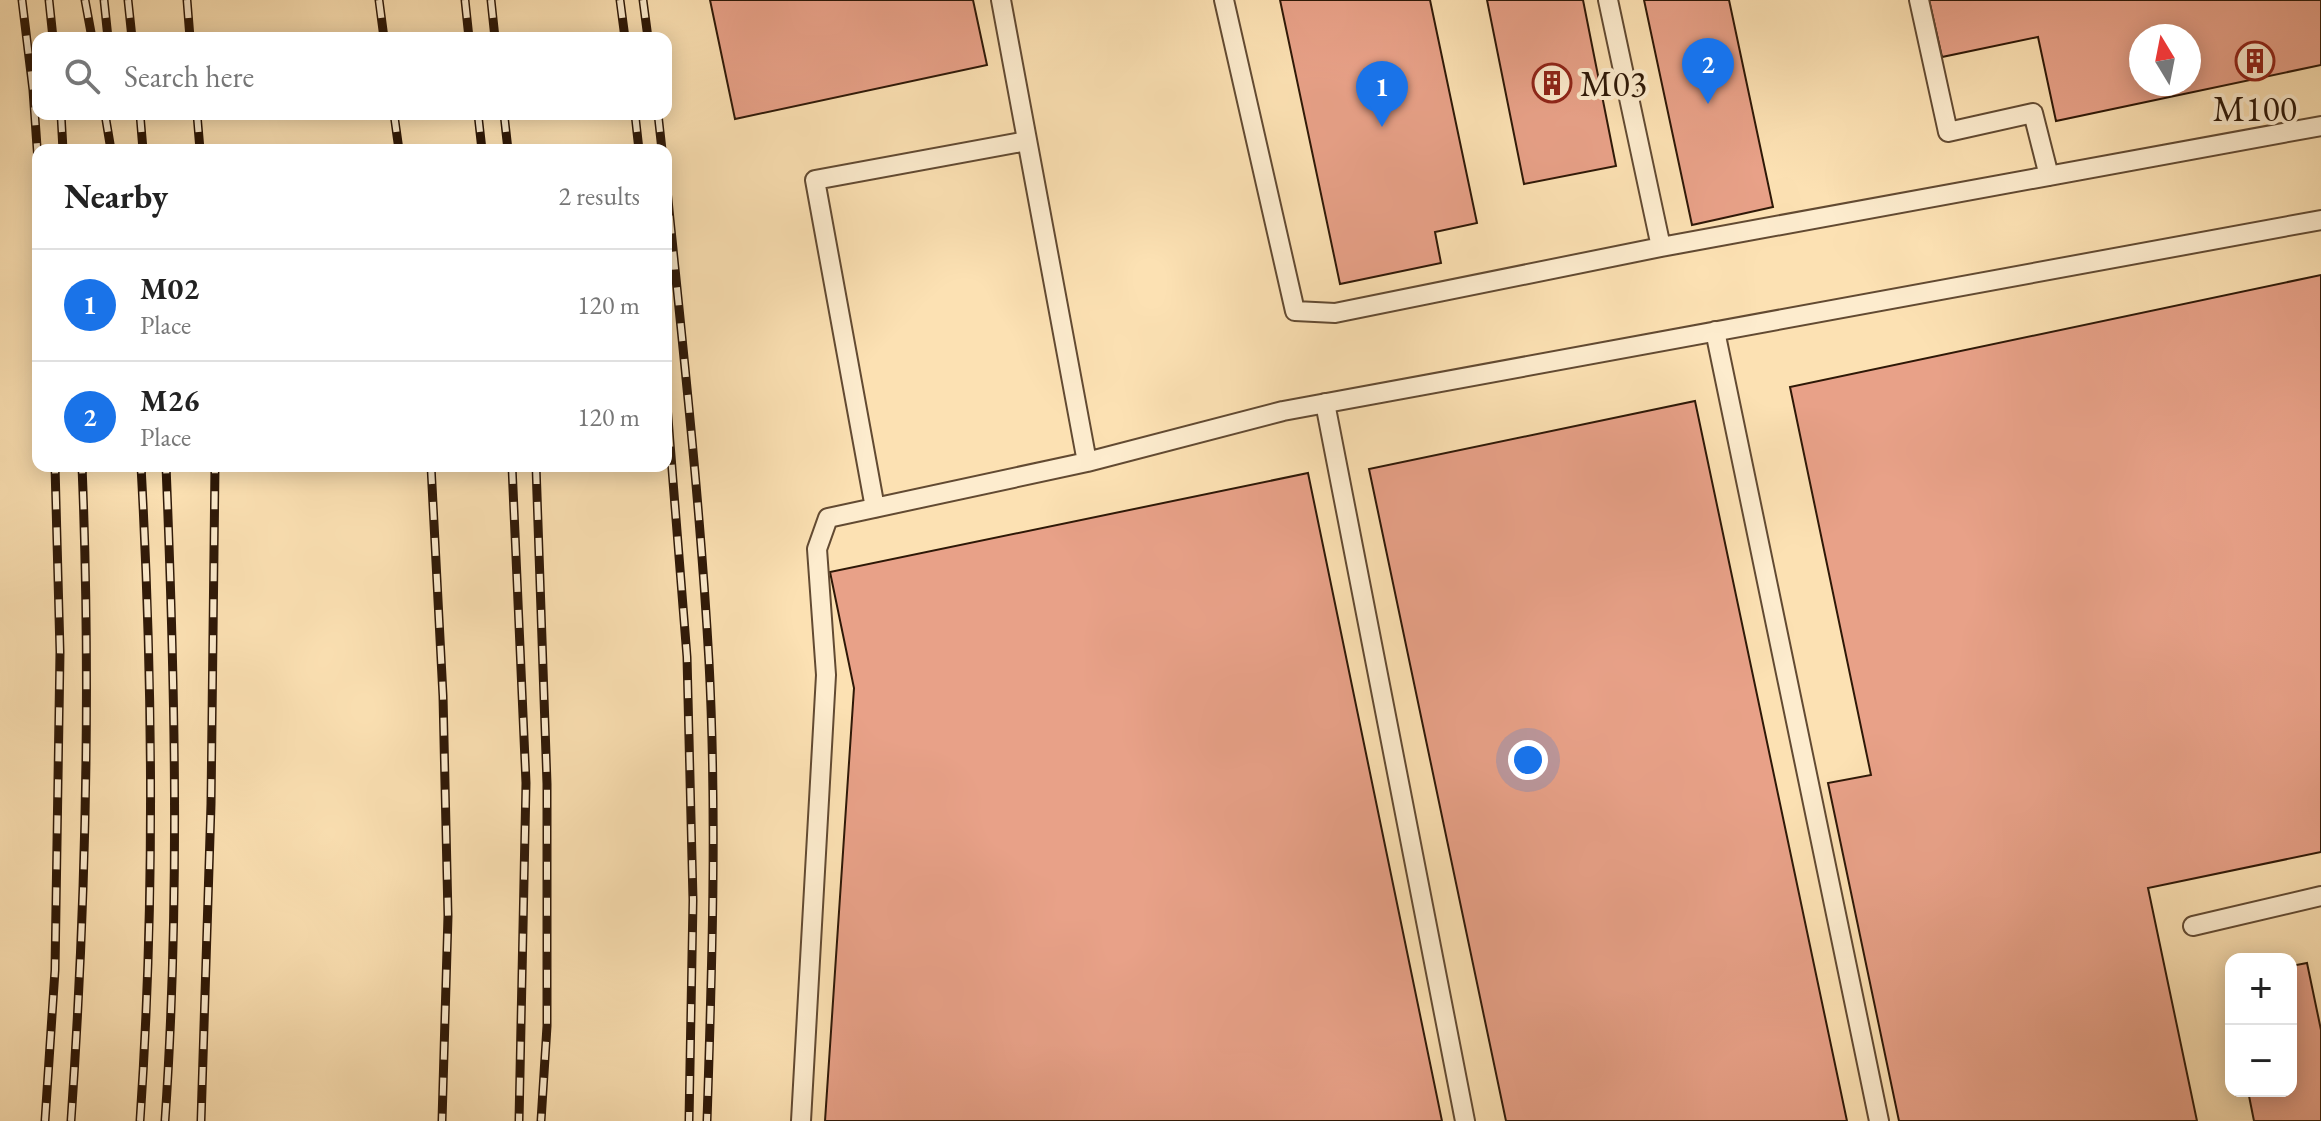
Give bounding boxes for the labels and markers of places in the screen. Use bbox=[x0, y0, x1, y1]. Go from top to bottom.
pin: 2 bbox=[1682, 38, 1734, 104]
building icon: M100 bbox=[2234, 40, 2276, 82]
place label: M03 bbox=[1580, 60, 1647, 107]
pin: 1 bbox=[1356, 61, 1408, 127]
building icon: M03 bbox=[1531, 62, 1573, 104]
place label: M100 bbox=[2213, 85, 2297, 132]

